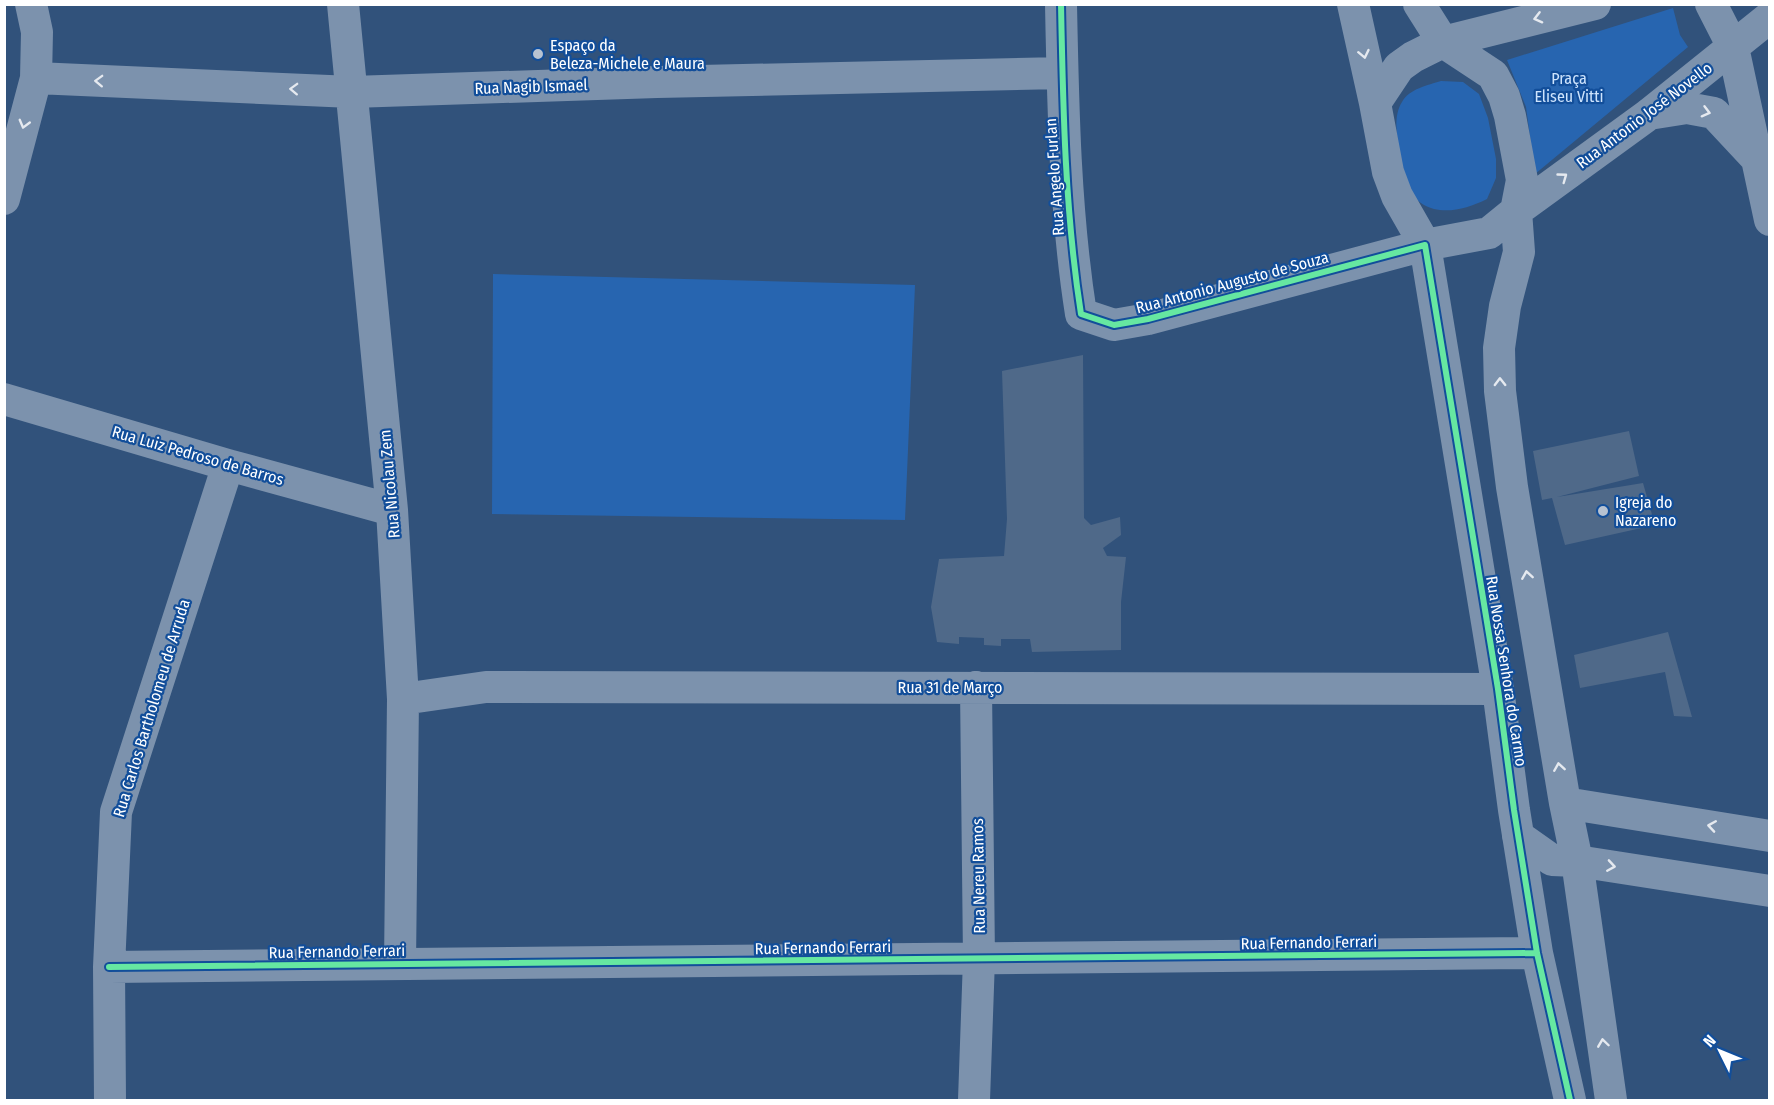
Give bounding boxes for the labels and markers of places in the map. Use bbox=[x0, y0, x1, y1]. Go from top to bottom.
place label: Espaço da Beleza-Michele e Maura bbox=[550, 36, 705, 73]
marker: Espaço da Beleza-Michele e Maura bbox=[531, 47, 545, 61]
place label: Igreja do Nazareno bbox=[1615, 493, 1676, 530]
marker: Igreja do Nazareno bbox=[1596, 504, 1610, 518]

